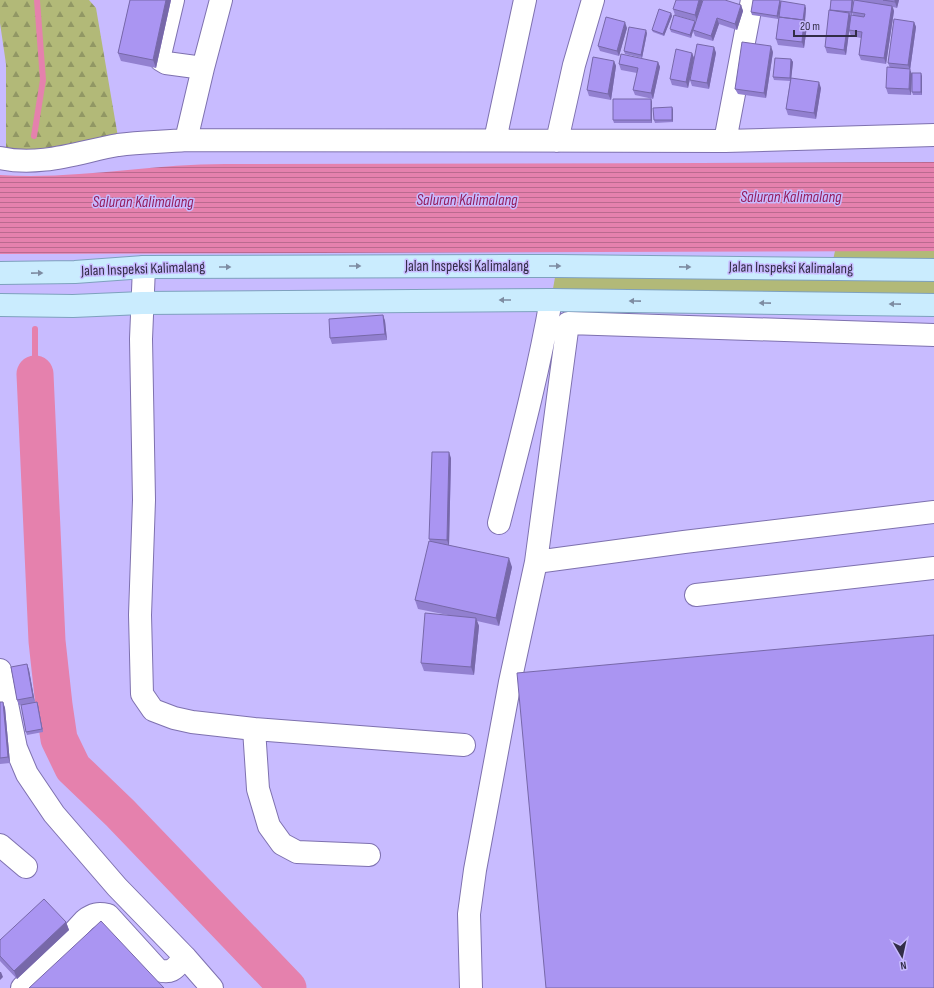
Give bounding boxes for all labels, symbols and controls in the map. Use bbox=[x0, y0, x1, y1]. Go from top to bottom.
scale bar bbox=[794, 12, 856, 38]
text: 20 m bbox=[800, 19, 820, 34]
water label: Saluran Kalimalang bbox=[740, 188, 842, 207]
water label: Saluran Kalimalang bbox=[416, 191, 518, 210]
water label: Saluran Kalimalang bbox=[92, 193, 194, 212]
street label: Jalan Inspeksi Kalimalang bbox=[80, 257, 205, 281]
street label: Jalan Inspeksi Kalimalang bbox=[404, 257, 529, 276]
street label: Jalan Inspeksi Kalimalang bbox=[728, 257, 853, 279]
one-way arrow bbox=[349, 263, 362, 269]
one-way arrow bbox=[549, 263, 562, 269]
one-way arrow bbox=[219, 264, 232, 270]
one-way arrow bbox=[679, 264, 692, 270]
one-way arrow bbox=[31, 270, 44, 276]
one-way arrow bbox=[498, 297, 511, 303]
one-way arrow bbox=[628, 298, 641, 304]
one-way arrow bbox=[759, 299, 771, 306]
one-way arrow bbox=[888, 301, 901, 307]
north arrow bbox=[882, 936, 922, 976]
text: N bbox=[899, 959, 907, 972]

